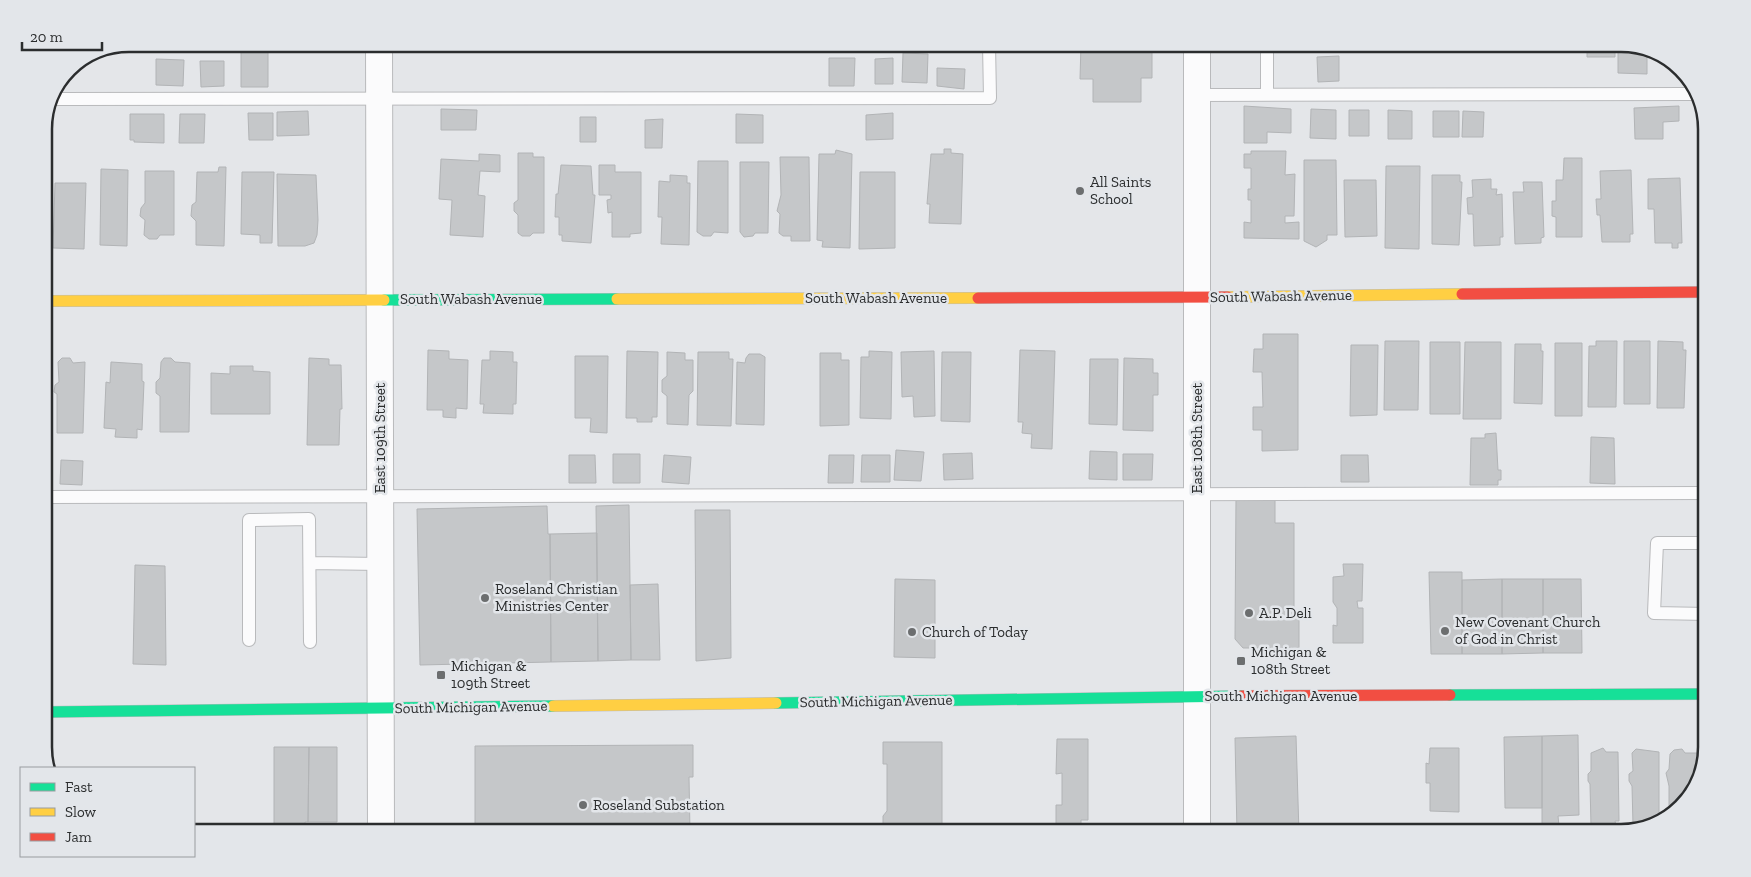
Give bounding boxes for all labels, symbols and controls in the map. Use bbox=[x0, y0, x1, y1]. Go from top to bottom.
scale bar bbox=[22, 20, 102, 52]
text: 20 m bbox=[30, 28, 63, 46]
place label: All Saints School bbox=[1090, 173, 1151, 208]
marker: All Saints School bbox=[1074, 185, 1086, 197]
street label: South Wabash Avenue bbox=[1210, 286, 1352, 306]
street label: South Wabash Avenue bbox=[805, 289, 947, 307]
street label: South Wabash Avenue bbox=[400, 290, 542, 308]
street label: East 109th Street bbox=[371, 382, 389, 493]
street label: East 108th Street bbox=[1188, 382, 1206, 493]
place label: Roseland Christian Ministries Center bbox=[495, 580, 618, 615]
marker: Roseland Christian Ministries Center bbox=[479, 592, 491, 604]
place label: A.P. Deli bbox=[1259, 604, 1312, 622]
marker: A.P. Deli bbox=[1243, 607, 1255, 619]
place label: New Covenant Church of God in Christ bbox=[1455, 613, 1601, 648]
place label: Church of Today bbox=[922, 623, 1028, 641]
marker: New Covenant Church of God in Christ bbox=[1439, 625, 1451, 637]
marker: Church of Today bbox=[906, 626, 918, 638]
place label: Michigan & 108th Street bbox=[1251, 643, 1331, 678]
marker: Michigan & 108th Street bbox=[1235, 655, 1247, 667]
place label: Michigan & 109th Street bbox=[451, 657, 531, 692]
marker: Michigan & 109th Street bbox=[435, 669, 447, 681]
street label: South Michigan Avenue bbox=[1205, 687, 1357, 705]
street label: South Michigan Avenue bbox=[799, 691, 953, 711]
street label: South Michigan Avenue bbox=[394, 697, 548, 717]
legend bbox=[20, 767, 195, 857]
text: Fast bbox=[65, 778, 93, 796]
place label: Roseland Substation bbox=[593, 796, 725, 814]
marker: Roseland Substation bbox=[577, 799, 589, 811]
text: Slow bbox=[65, 803, 97, 821]
text: Jam bbox=[65, 828, 92, 846]

